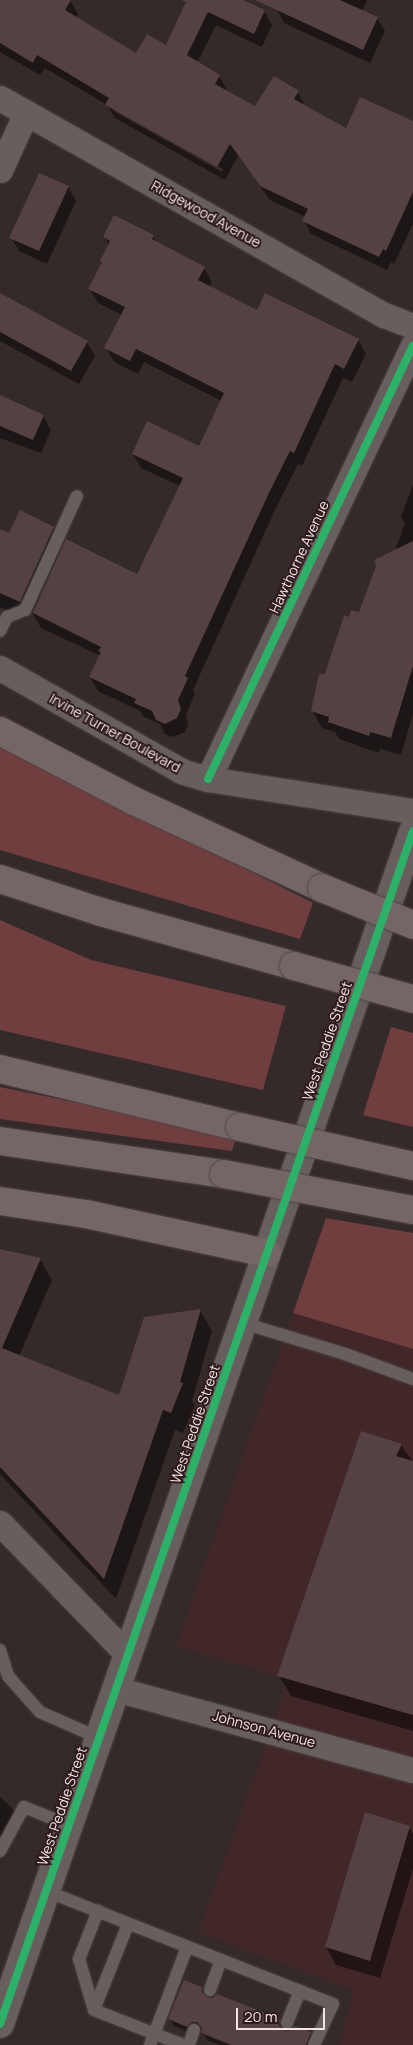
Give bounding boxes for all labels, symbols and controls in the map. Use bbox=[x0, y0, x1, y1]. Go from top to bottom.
street label: Ridgewood Avenue bbox=[148, 177, 264, 251]
street label: Hawthorne Avenue bbox=[266, 498, 332, 616]
street label: Irvine Turner Boulevard bbox=[47, 690, 183, 776]
street label: West Peddie Street bbox=[299, 979, 355, 1103]
street label: West Peddie Street bbox=[167, 1362, 223, 1486]
street label: Johnson Avenue bbox=[211, 1707, 317, 1751]
street label: West Peddie Street bbox=[34, 1744, 90, 1868]
scale bar bbox=[238, 1998, 327, 2030]
text: 20 m bbox=[244, 2006, 277, 2027]

